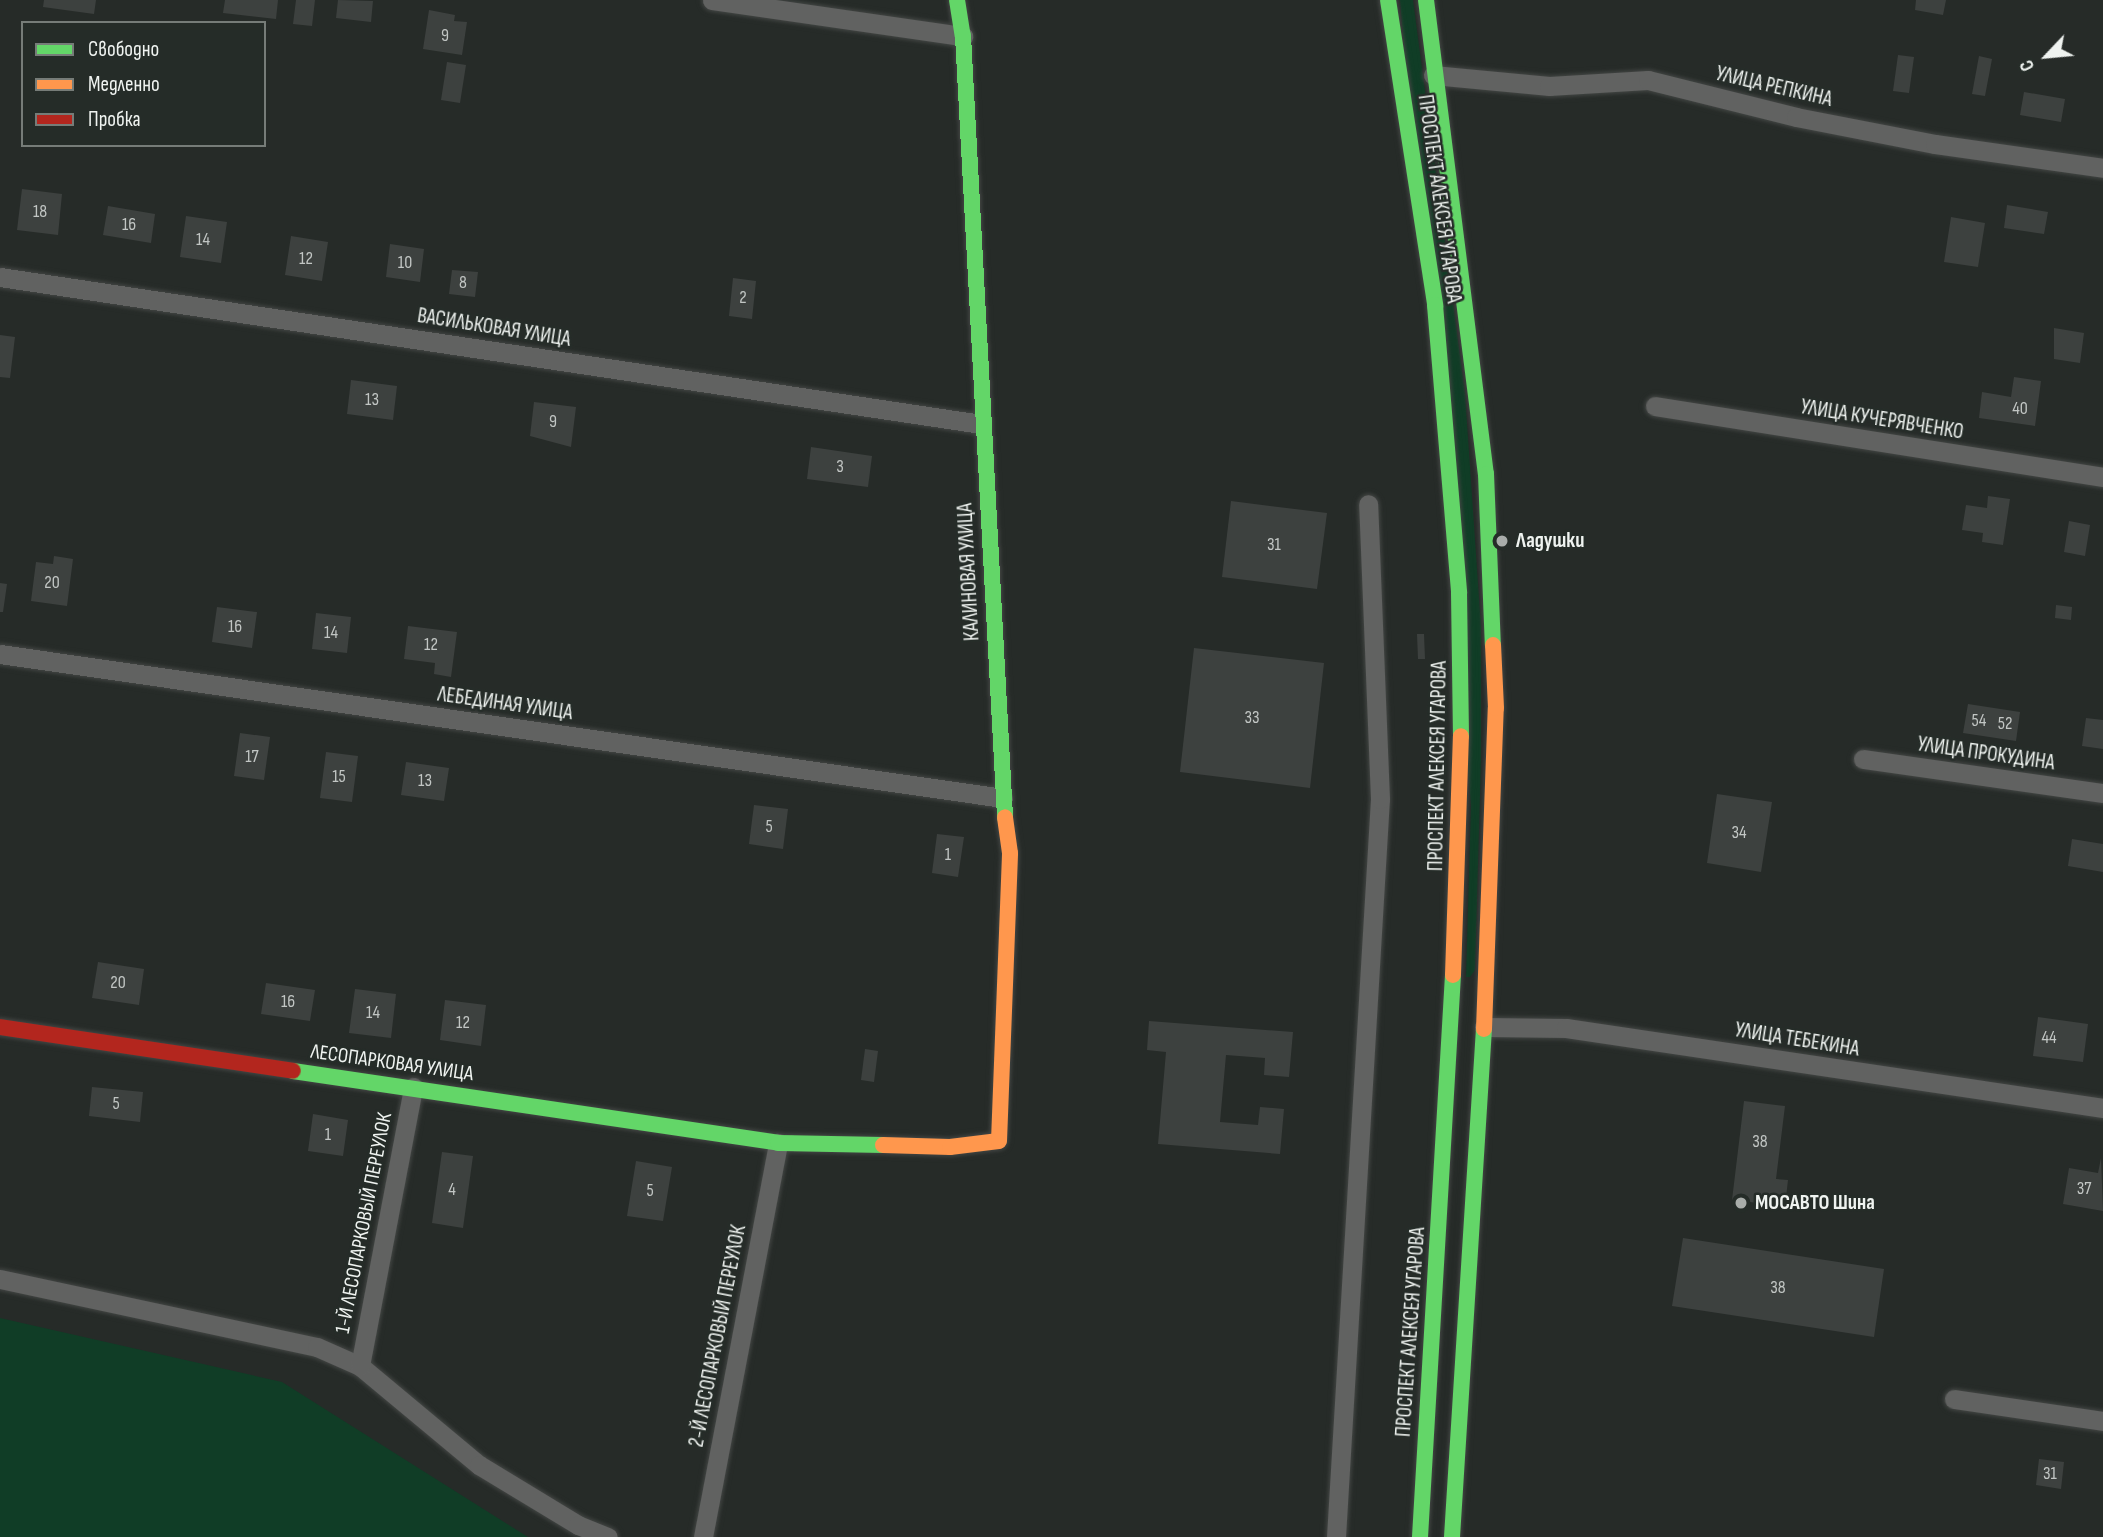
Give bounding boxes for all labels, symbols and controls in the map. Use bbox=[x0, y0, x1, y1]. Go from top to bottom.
legend bbox=[21, 21, 266, 147]
north arrow bbox=[2012, 21, 2082, 91]
house number: 9 bbox=[441, 25, 449, 47]
text: Свободно bbox=[88, 37, 159, 62]
text: С bbox=[2015, 56, 2040, 75]
street label: УЛИЦА РЕПКИНА bbox=[1713, 61, 1835, 113]
text: Медленно bbox=[88, 72, 160, 97]
street label: ПРОСПЕКТ АЛЕКСЕЯ УГАРОВА bbox=[1412, 93, 1466, 305]
text: Пробка bbox=[88, 107, 141, 132]
house number: 18 bbox=[33, 201, 47, 223]
house number: 16 bbox=[122, 214, 136, 236]
house number: 14 bbox=[196, 229, 210, 251]
house number: 12 bbox=[299, 248, 313, 270]
house number: 10 bbox=[398, 252, 412, 274]
house number: 8 bbox=[459, 272, 467, 294]
house number: 2 bbox=[739, 287, 747, 309]
street label: ВАСИЛЬКОВАЯ УЛИЦА bbox=[416, 303, 572, 353]
house number: 13 bbox=[365, 389, 379, 411]
street label: УЛИЦА КУЧЕРЯВЧЕНКО bbox=[1799, 395, 1965, 445]
house number: 40 bbox=[2012, 398, 2028, 420]
house number: 9 bbox=[549, 411, 557, 433]
house number: 3 bbox=[836, 456, 844, 478]
street label: КАЛИНОВАЯ УЛИЦА bbox=[953, 502, 985, 642]
place label: Ладушки bbox=[1516, 528, 1584, 554]
marker: Ладушки bbox=[1494, 533, 1510, 549]
house number: 31 bbox=[1267, 534, 1281, 556]
house number: 20 bbox=[44, 572, 60, 594]
house number: 16 bbox=[228, 616, 242, 638]
house number: 14 bbox=[324, 622, 338, 644]
house number: 12 bbox=[424, 634, 438, 656]
street label: ПРОСПЕКТ АЛЕКСЕЯ УГАРОВА bbox=[1424, 661, 1452, 871]
street label: ЛЕБЕДИНАЯ УЛИЦА bbox=[436, 682, 574, 726]
house number: 33 bbox=[1244, 707, 1260, 729]
house number: 54 bbox=[1972, 710, 1986, 732]
house number: 52 bbox=[1998, 713, 2012, 735]
street label: УЛИЦА ПРОКУДИНА bbox=[1916, 732, 2056, 776]
house number: 17 bbox=[245, 746, 259, 768]
house number: 15 bbox=[332, 766, 346, 788]
house number: 13 bbox=[418, 770, 432, 792]
house number: 5 bbox=[765, 816, 773, 838]
house number: 34 bbox=[1731, 822, 1747, 844]
house number: 1 bbox=[945, 844, 951, 866]
house number: 20 bbox=[110, 972, 126, 994]
house number: 16 bbox=[281, 991, 295, 1013]
house number: 14 bbox=[366, 1002, 380, 1024]
house number: 12 bbox=[456, 1012, 470, 1034]
street label: УЛИЦА ТЕБЕКИНА bbox=[1733, 1018, 1861, 1062]
house number: 44 bbox=[2041, 1027, 2057, 1049]
street label: ЛЕСОПАРКОВАЯ УЛИЦА bbox=[309, 1039, 475, 1087]
house number: 5 bbox=[112, 1093, 120, 1115]
street label: 1-Й ЛЕСОПАРКОВЫЙ ПЕРЕУЛОК bbox=[330, 1110, 398, 1336]
house number: 1 bbox=[325, 1124, 331, 1146]
house number: 38 bbox=[1752, 1131, 1768, 1153]
house number: 37 bbox=[2077, 1178, 2091, 1200]
house number: 4 bbox=[448, 1179, 456, 1201]
house number: 5 bbox=[646, 1180, 654, 1202]
place label: МОСАВТО Шина bbox=[1755, 1190, 1875, 1216]
marker: МОСАВТО Шина bbox=[1733, 1195, 1749, 1211]
street label: 2-Й ЛЕСОПАРКОВЫЙ ПЕРЕУЛОК bbox=[684, 1223, 752, 1449]
street label: ПРОСПЕКТ АЛЕКСЕЯ УГАРОВА bbox=[1391, 1226, 1431, 1438]
house number: 38 bbox=[1770, 1277, 1786, 1299]
house number: 31 bbox=[2043, 1463, 2057, 1485]

